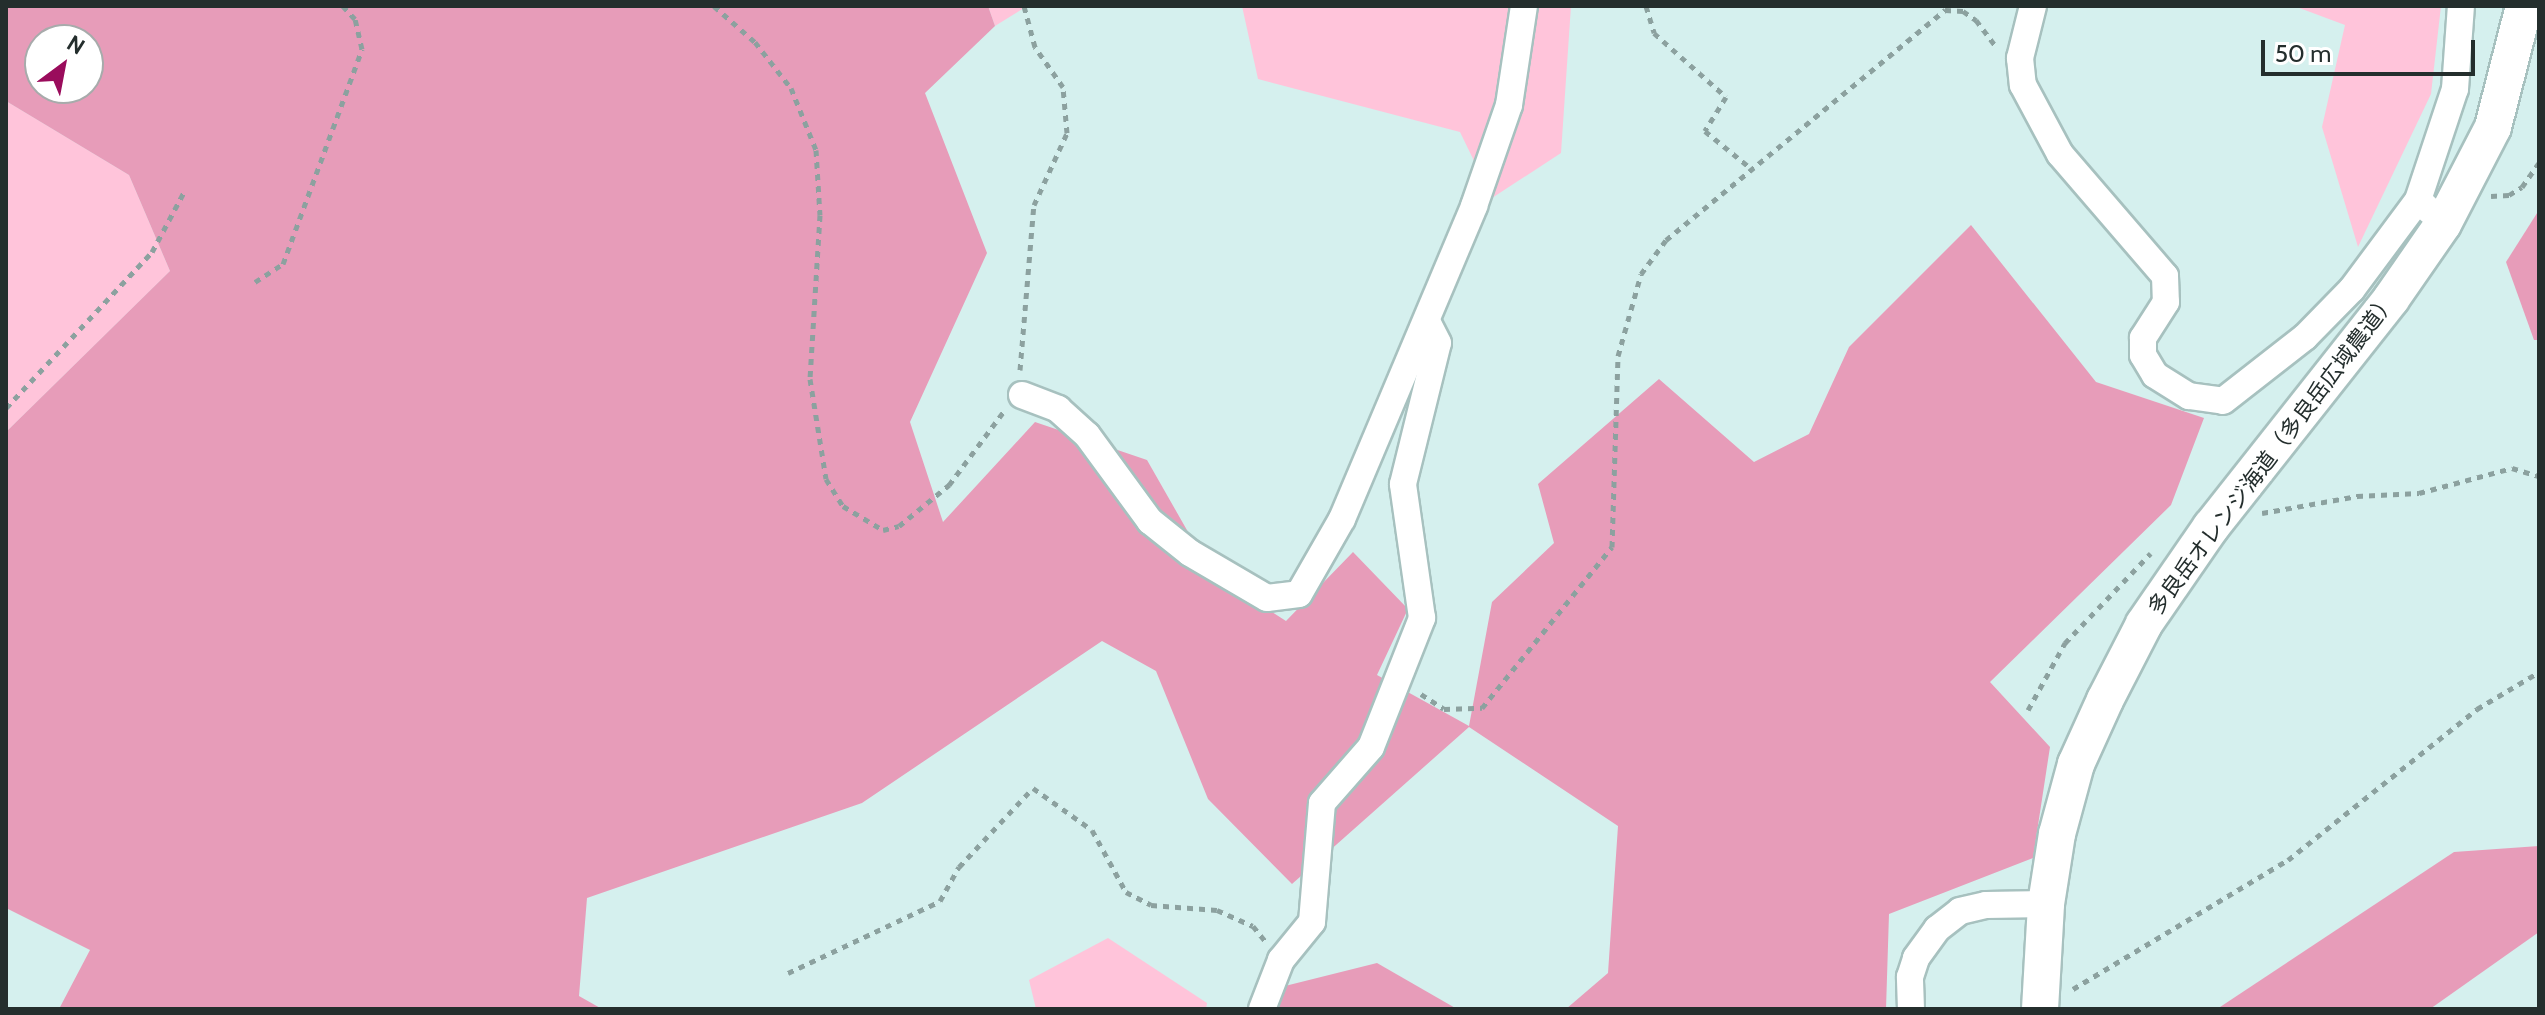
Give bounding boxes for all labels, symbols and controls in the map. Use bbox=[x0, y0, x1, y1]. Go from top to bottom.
north arrow bbox=[24, 24, 104, 104]
scale bar bbox=[2265, 24, 2479, 74]
text: N bbox=[62, 29, 90, 60]
text: 50 m bbox=[2275, 39, 2331, 68]
street label: 多良岳オレンジ海道（多良岳広域農道） bbox=[2142, 288, 2402, 620]

